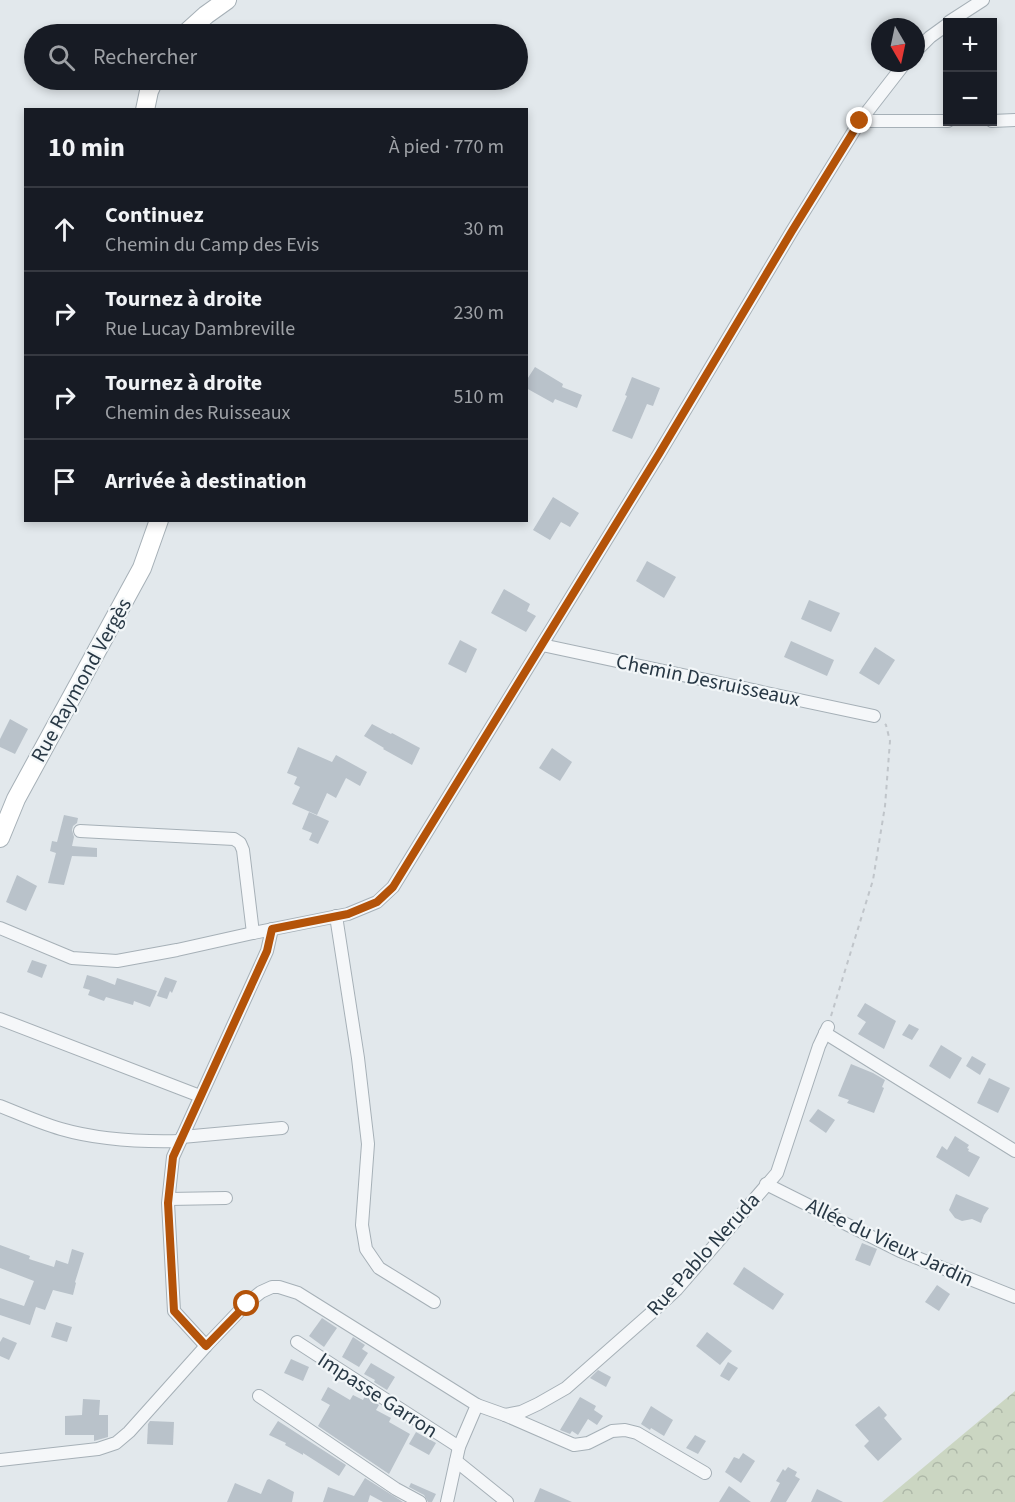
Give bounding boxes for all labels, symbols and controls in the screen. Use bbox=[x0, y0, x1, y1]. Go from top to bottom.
north arrow bbox=[871, 18, 925, 72]
map controls bbox=[943, 18, 997, 126]
button: + bbox=[943, 18, 997, 72]
search box bbox=[24, 24, 528, 90]
icon: search bbox=[45, 41, 78, 74]
text: Rechercher bbox=[93, 41, 197, 73]
button: − bbox=[943, 72, 997, 126]
route end bbox=[846, 107, 872, 133]
text: 10 min bbox=[48, 129, 125, 166]
text: À pied · 770 m bbox=[389, 133, 504, 161]
text: Continuez bbox=[105, 199, 204, 231]
icon: ahead bbox=[48, 213, 81, 246]
text: 30 m bbox=[464, 215, 504, 243]
text: Chemin du Camp des Evis bbox=[105, 231, 319, 259]
text: Tournez à droite bbox=[105, 283, 262, 315]
icon: right bbox=[48, 297, 81, 330]
text: 230 m bbox=[454, 299, 504, 327]
text: Rue Lucay Dambreville bbox=[105, 315, 295, 343]
text: Tournez à droite bbox=[105, 367, 262, 399]
icon: right bbox=[48, 381, 81, 414]
text: 510 m bbox=[454, 383, 504, 411]
text: Chemin des Ruisseaux bbox=[105, 399, 291, 427]
icon: arrive bbox=[48, 465, 81, 498]
text: Arrivée à destination bbox=[105, 465, 307, 497]
street label: Rue Raymond Vergès bbox=[23, 592, 139, 768]
street label: Chemin Desruisseaux bbox=[613, 646, 803, 714]
street label: Rue Pablo Neruda bbox=[639, 1186, 767, 1322]
street label: Allée du Vieux Jardin bbox=[801, 1190, 979, 1294]
route start bbox=[233, 1290, 259, 1316]
street label: Impasse Garron bbox=[312, 1345, 444, 1445]

